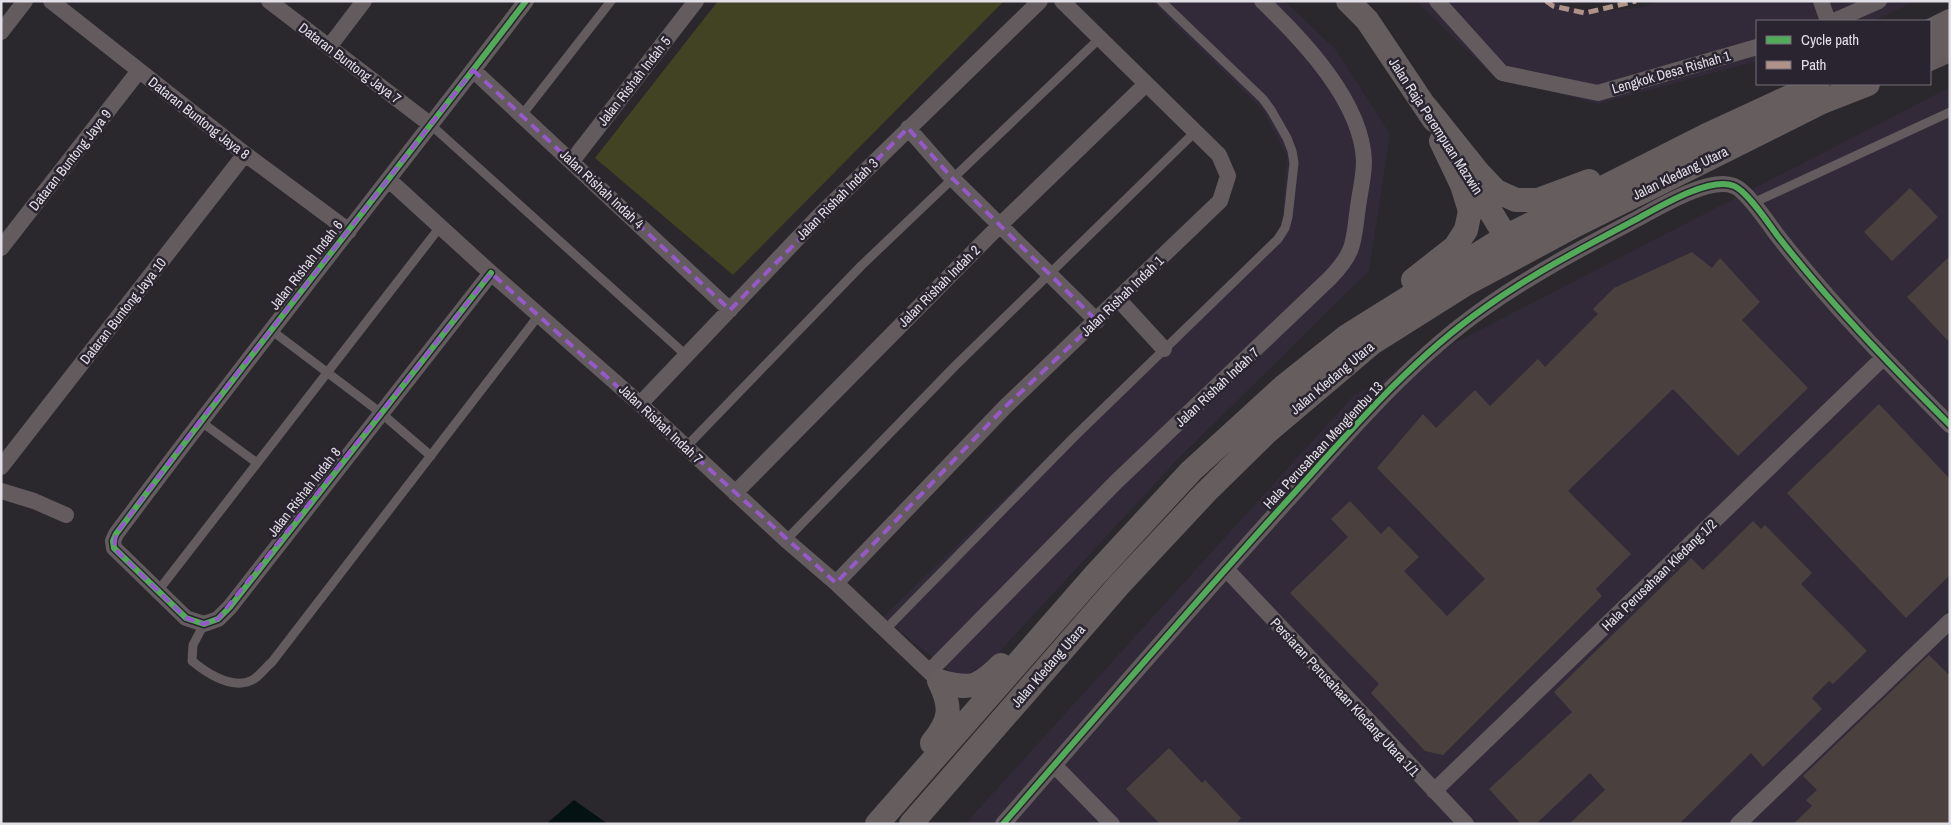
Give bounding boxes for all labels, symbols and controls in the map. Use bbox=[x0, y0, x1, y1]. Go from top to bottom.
street label: Dataran Buntong Jaya 7 bbox=[295, 19, 405, 107]
legend bbox=[1756, 20, 1931, 85]
text: Cycle path bbox=[1801, 29, 1859, 50]
street label: Jalan Rishah Indah 5 bbox=[594, 33, 674, 129]
street label: Lengkok Desa Rishah 1 bbox=[1610, 46, 1733, 98]
street label: Jalan Raja Perempuan Mazwin bbox=[1385, 54, 1487, 198]
text: Path bbox=[1801, 54, 1826, 75]
street label: Dataran Buntong Jaya 8 bbox=[145, 73, 253, 163]
street label: Dataran Buntong Jaya 9 bbox=[25, 106, 115, 214]
street label: Jalan Kledang Utara bbox=[1629, 142, 1731, 204]
street label: Jalan Rishah Indah 4 bbox=[556, 145, 648, 233]
street label: Jalan Rishah Indah 3 bbox=[792, 154, 882, 244]
street label: Jalan Rishah Indah 6 bbox=[266, 217, 346, 313]
street label: Jalan Rishah Indah 2 bbox=[894, 241, 984, 331]
street label: Jalan Rishah Indah 1 bbox=[1077, 251, 1168, 340]
street label: Dataran Buntong Jaya 10 bbox=[76, 254, 170, 368]
street label: Jalan Kledang Utara bbox=[1286, 337, 1378, 418]
street label: Jalan Rishah Indah 7 bbox=[1171, 343, 1263, 431]
street label: Hala Perusahaan Menglembu 13 bbox=[1259, 377, 1387, 513]
street label: Jalan Rishah Indah 7 bbox=[615, 380, 707, 468]
street label: Jalan Rishah Indah 8 bbox=[264, 444, 344, 540]
street label: Hala Perusahaan Kledang 1/2 bbox=[1598, 515, 1720, 635]
street label: Persiaran Perusahaan Kledang Utara 1/1 bbox=[1267, 614, 1424, 781]
street label: Jalan Kledang Utara bbox=[1007, 620, 1089, 711]

